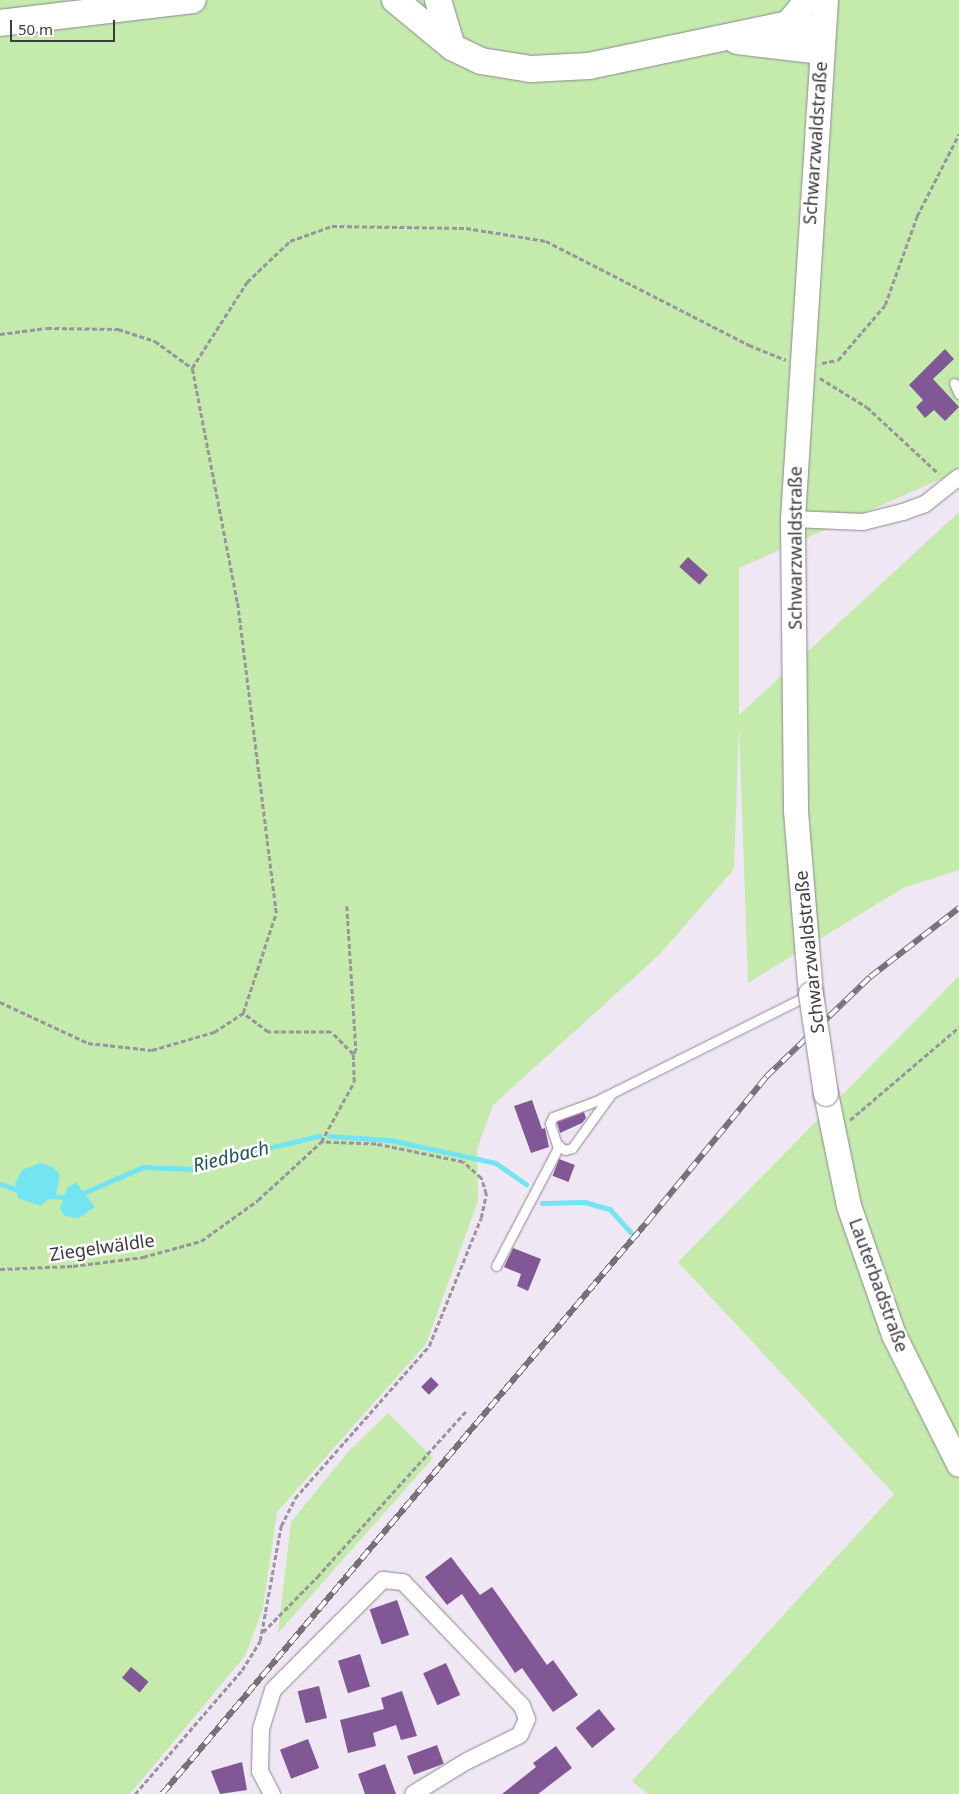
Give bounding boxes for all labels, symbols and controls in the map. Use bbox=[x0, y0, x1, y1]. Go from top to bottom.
scale bar bbox=[12, 10, 118, 42]
text: 50 m bbox=[18, 19, 53, 39]
street label: Schwarzwaldstraße bbox=[799, 61, 831, 225]
street label: Schwarzwaldstraße bbox=[784, 466, 806, 630]
street label: Schwarzwaldstraße bbox=[790, 870, 828, 1034]
water label: Riedbach bbox=[191, 1137, 271, 1177]
street label: Lauterbadstraße bbox=[845, 1215, 913, 1355]
street label: Ziegelwäldle bbox=[48, 1229, 156, 1265]

